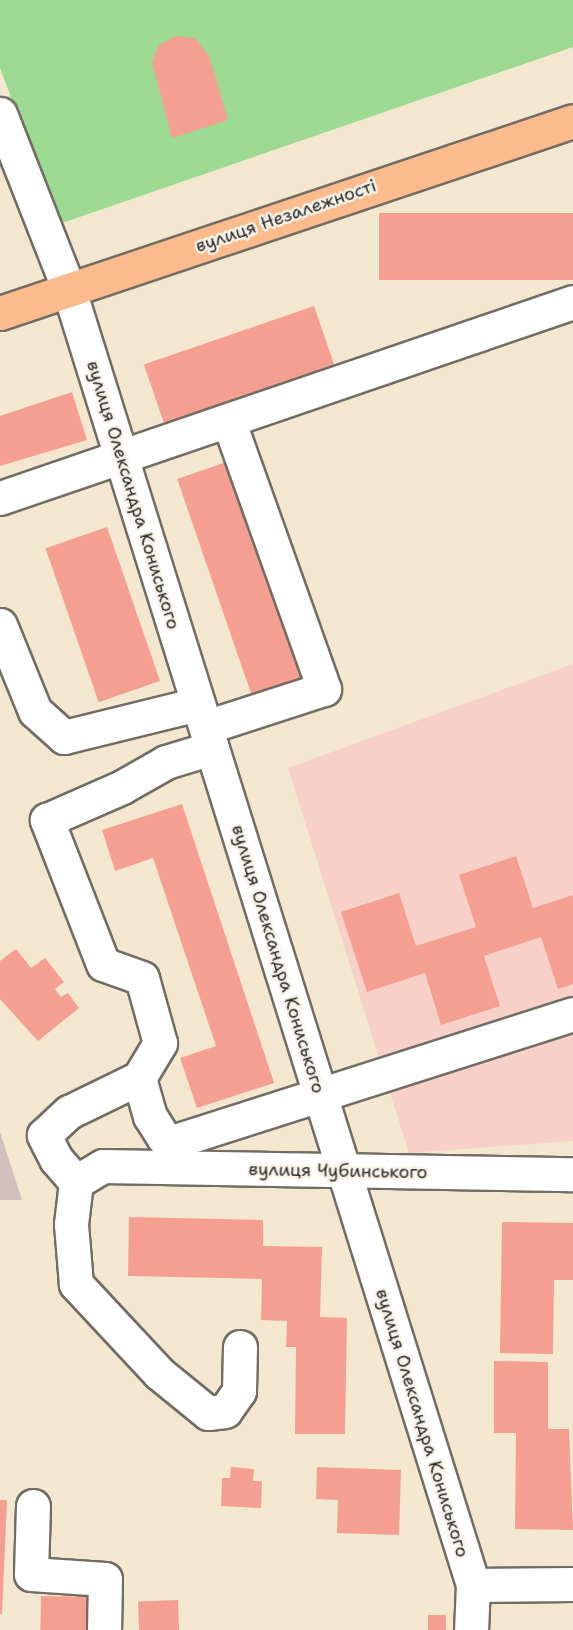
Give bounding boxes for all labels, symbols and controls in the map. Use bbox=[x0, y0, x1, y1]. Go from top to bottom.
street label: вулиця Незалежності bbox=[193, 175, 379, 257]
street label: вулиця Олександра Кониського bbox=[82, 358, 184, 632]
street label: вулиця Олександра Кониського bbox=[227, 822, 329, 1096]
street label: вулиця Чубинського bbox=[248, 1159, 428, 1183]
street label: вулиця Олександра Кониського bbox=[371, 1286, 473, 1560]

